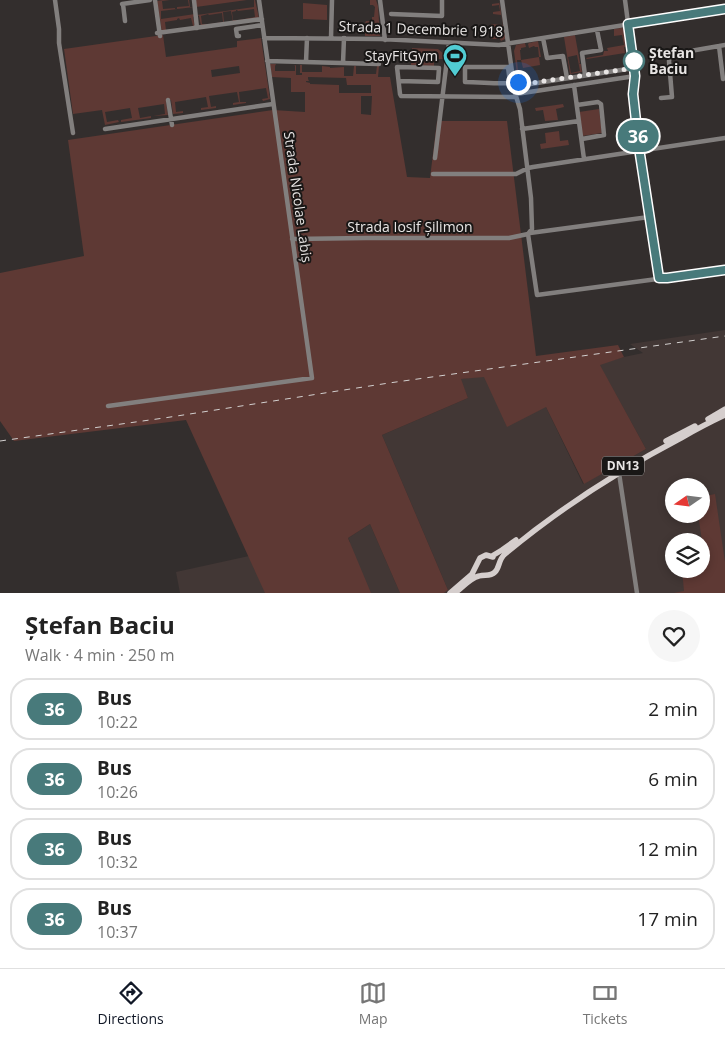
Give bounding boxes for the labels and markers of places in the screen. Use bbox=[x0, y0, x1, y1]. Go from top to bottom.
sports icon: StayFitGym bbox=[442, 43, 468, 77]
place label: Ștefan Baciu bbox=[649, 43, 694, 78]
place label: StayFitGym bbox=[365, 46, 438, 65]
marker: Ștefan Baciu bbox=[623, 50, 645, 72]

